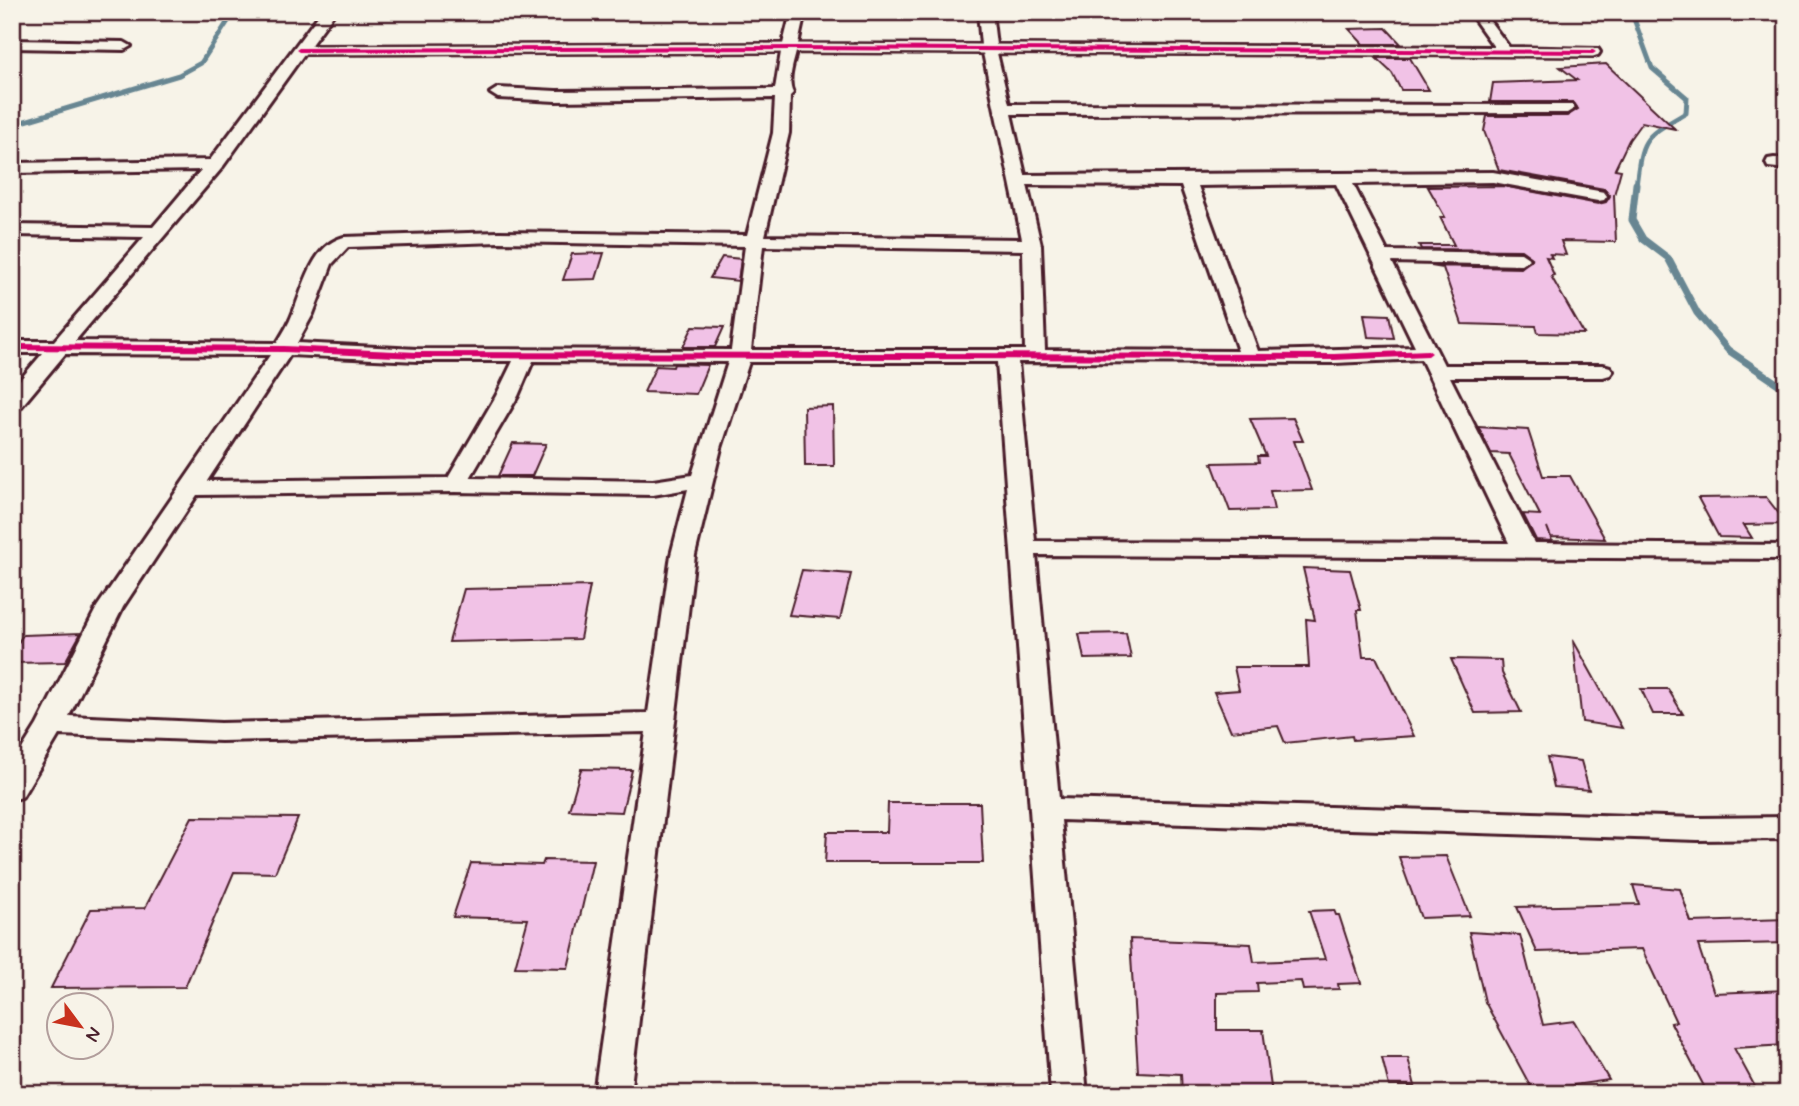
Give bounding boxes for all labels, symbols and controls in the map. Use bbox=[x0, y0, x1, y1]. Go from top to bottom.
north arrow bbox=[46, 990, 116, 1060]
text: N bbox=[79, 1022, 107, 1046]

